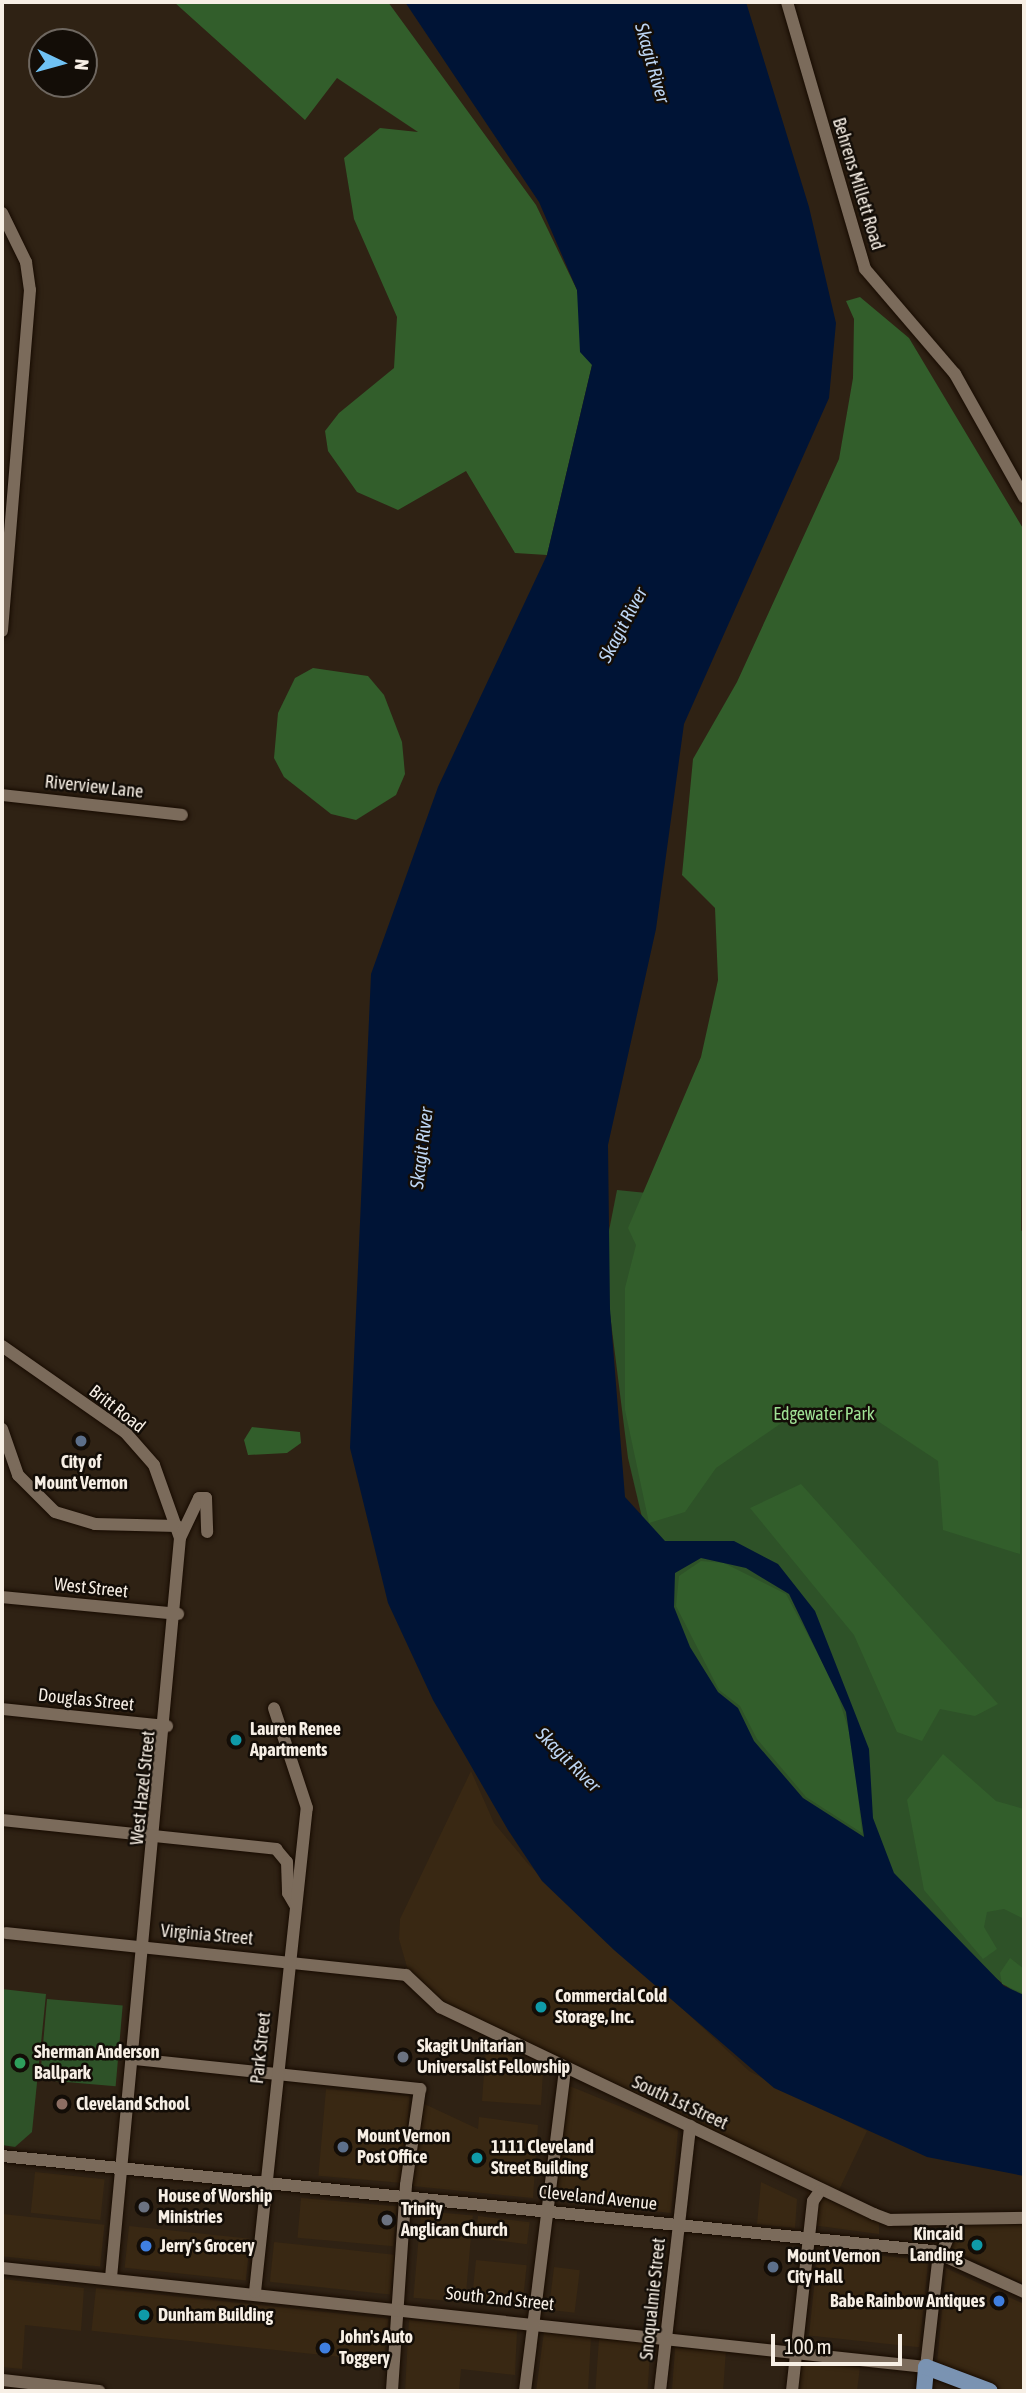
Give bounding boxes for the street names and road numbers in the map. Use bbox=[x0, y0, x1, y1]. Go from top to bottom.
street label: Behrens Millett Road bbox=[828, 115, 888, 253]
street label: Riverview Lane bbox=[44, 771, 144, 803]
street label: Britt Road bbox=[85, 1380, 149, 1438]
street label: West Street bbox=[53, 1573, 129, 1603]
street label: Douglas Street bbox=[37, 1684, 135, 1716]
street label: West Hazel Street bbox=[126, 1730, 160, 1846]
street label: Virginia Street bbox=[160, 1920, 254, 1950]
street label: Park Street bbox=[246, 2011, 276, 2085]
street label: South 1st Street bbox=[629, 2071, 731, 2135]
street label: Cleveland Avenue bbox=[538, 2181, 658, 2215]
street label: Snoqualmie Street bbox=[636, 2237, 670, 2361]
street label: South 2nd Street bbox=[445, 2283, 555, 2315]

